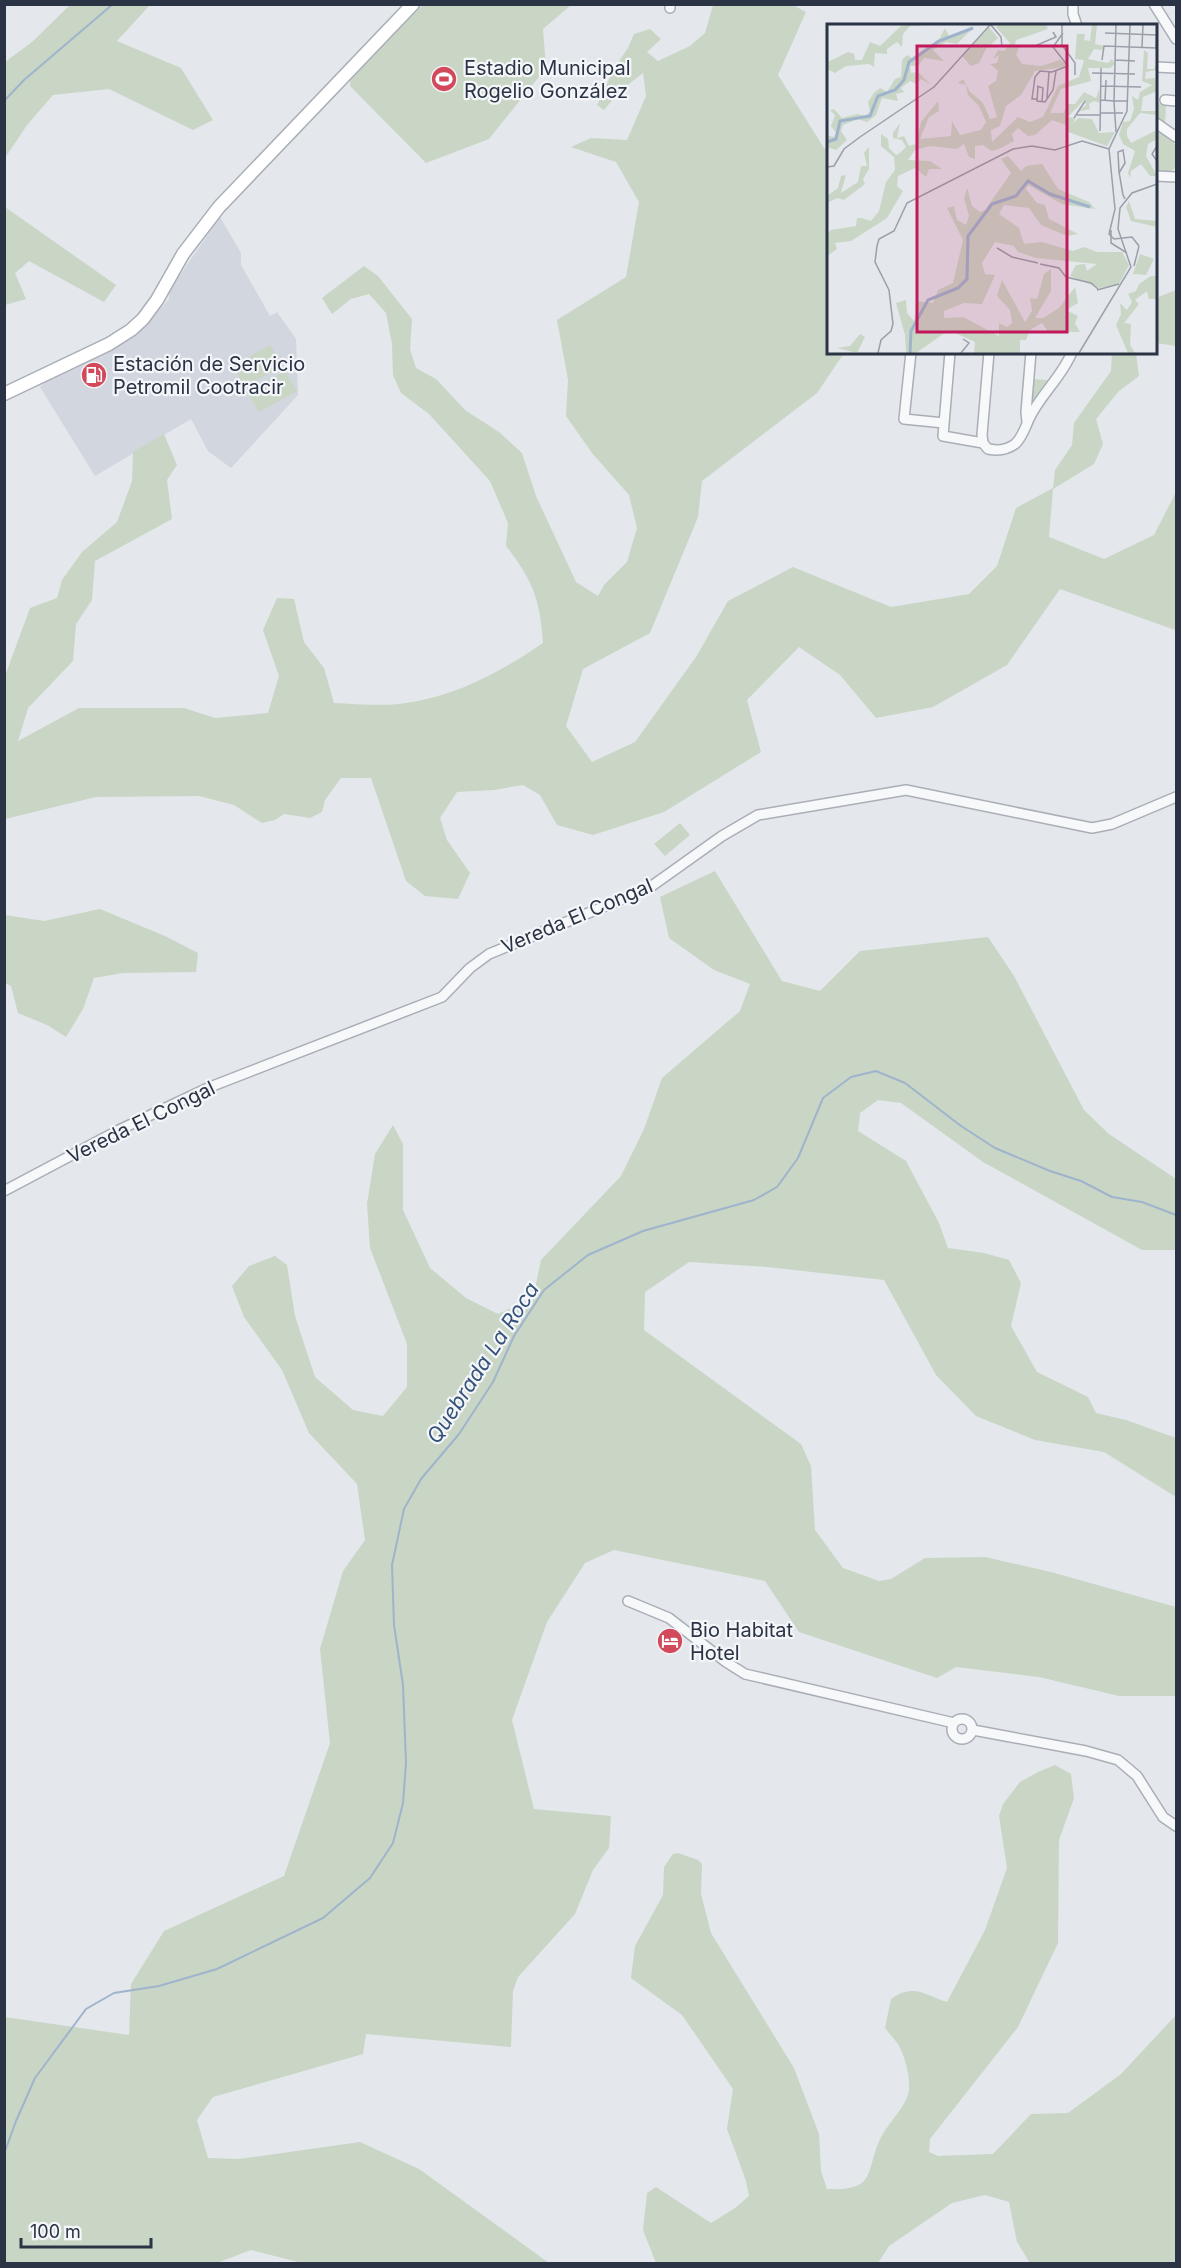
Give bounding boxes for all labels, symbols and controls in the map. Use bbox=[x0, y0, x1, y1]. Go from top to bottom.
inset map bbox=[827, 24, 1157, 354]
place label: Estadio Municipal Rogelio González bbox=[464, 56, 631, 103]
sports icon: Estadio Municipal Rogelio González bbox=[429, 64, 459, 94]
place label: Estación de Servicio Petromil Cootracir bbox=[113, 352, 305, 399]
fuel station icon: Estación de Servicio Petromil Cootracir bbox=[79, 360, 109, 390]
street label: Vereda El Congal bbox=[498, 873, 656, 959]
street label: Vereda El Congal bbox=[63, 1076, 219, 1168]
water label: Quebrada La Roca bbox=[421, 1277, 544, 1448]
place label: Bio Habitat Hotel bbox=[690, 1618, 794, 1665]
hotel icon: Bio Habitat Hotel bbox=[655, 1626, 685, 1656]
scale bar bbox=[21, 2211, 152, 2249]
text: 100 m bbox=[30, 2221, 81, 2242]

